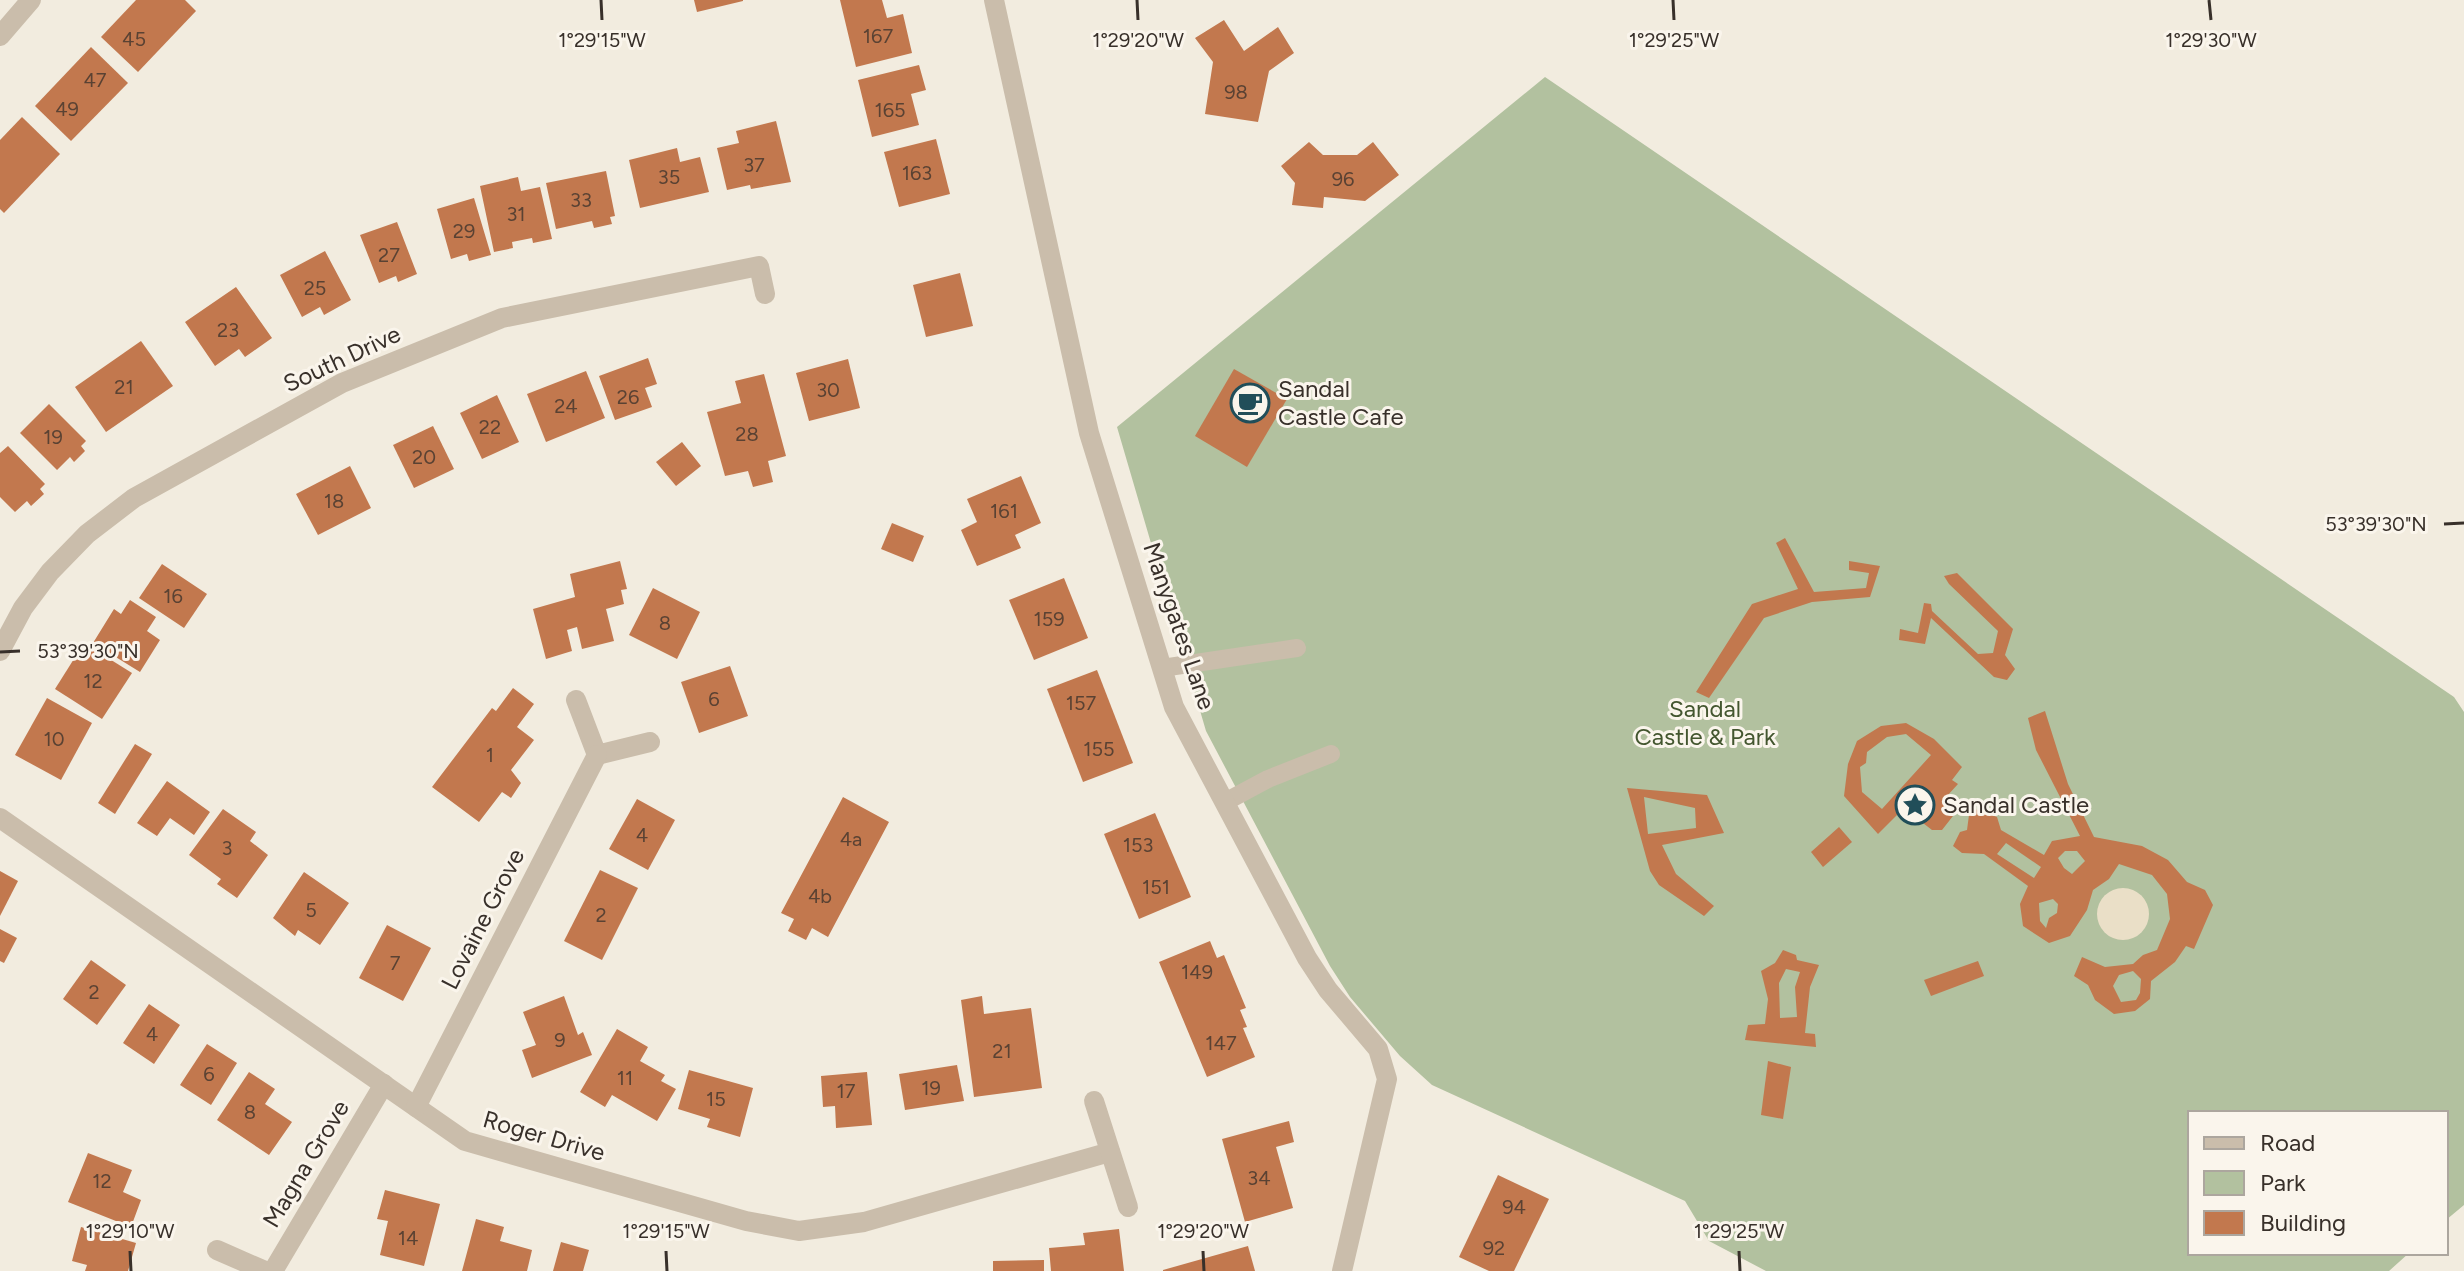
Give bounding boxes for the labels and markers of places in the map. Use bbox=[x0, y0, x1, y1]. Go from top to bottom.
place label: Sandal Castle Cafe bbox=[1278, 374, 1404, 431]
cafe icon: Sandal Castle Cafe bbox=[1229, 382, 1271, 424]
place icon: Sandal Castle bbox=[1894, 784, 1936, 826]
place label: Sandal Castle bbox=[1943, 790, 2089, 819]

